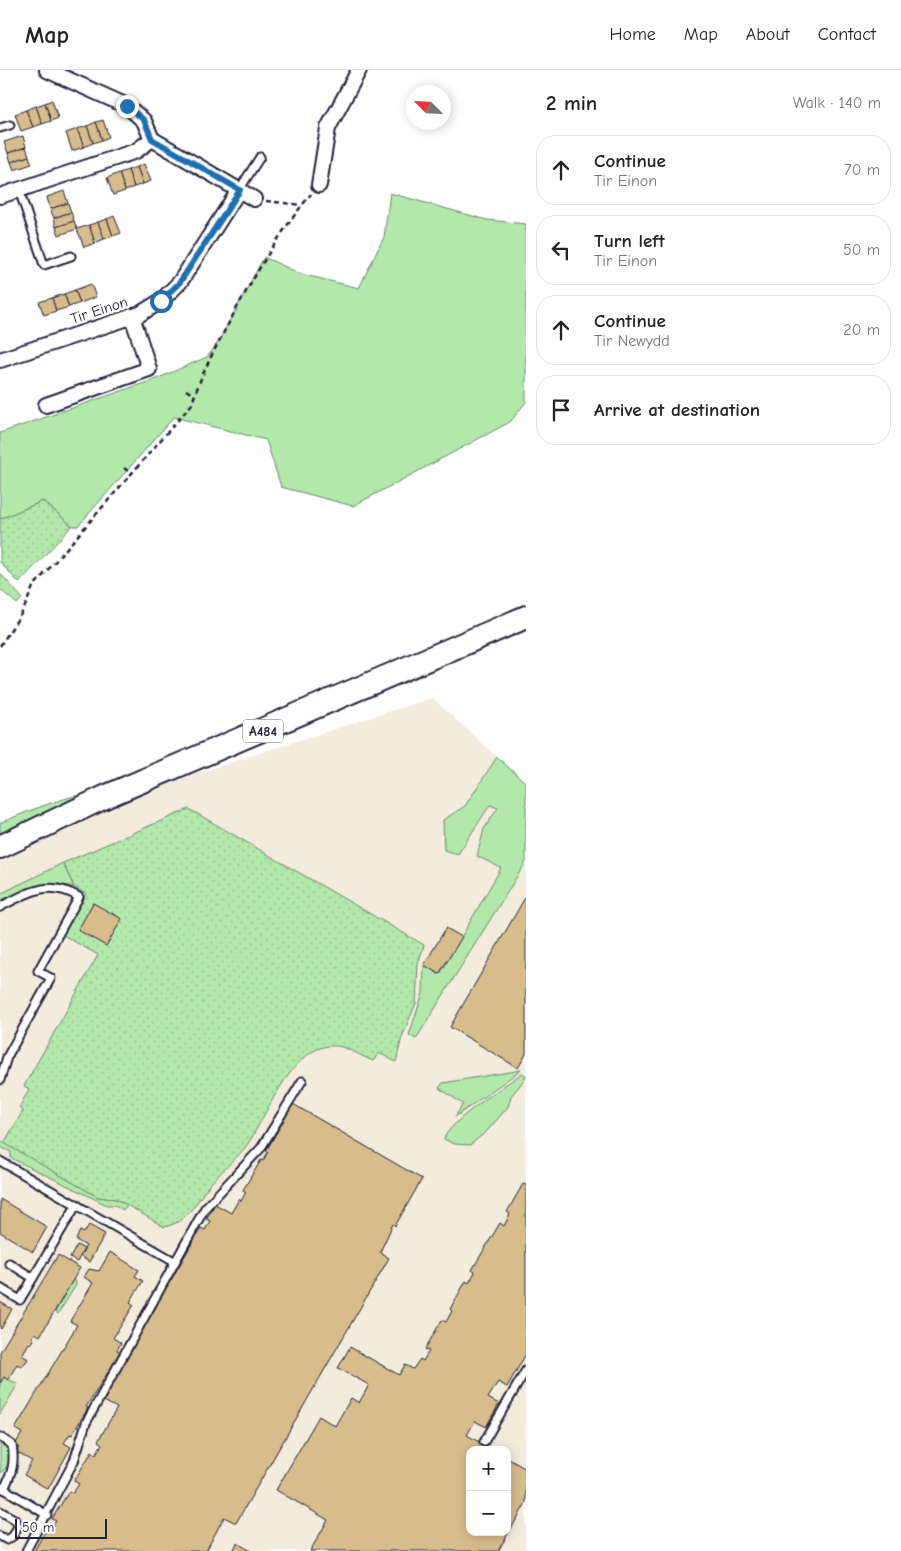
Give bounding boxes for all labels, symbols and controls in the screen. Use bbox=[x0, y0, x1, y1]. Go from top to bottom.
text: Map bbox=[25, 21, 69, 49]
text: Home bbox=[609, 24, 656, 45]
text: Map bbox=[684, 24, 718, 45]
text: About bbox=[746, 24, 790, 45]
text: Contact bbox=[818, 24, 876, 45]
north arrow bbox=[406, 85, 451, 130]
text: 2 min bbox=[546, 91, 597, 115]
text: Walk · 140 m bbox=[793, 94, 881, 112]
route end bbox=[116, 95, 139, 118]
text: Continue bbox=[594, 150, 666, 172]
icon: ahead bbox=[547, 156, 575, 184]
text: 70 m bbox=[844, 161, 880, 179]
text: Tir Einon bbox=[594, 172, 657, 190]
text: Turn left bbox=[594, 230, 665, 252]
icon: left bbox=[547, 236, 575, 264]
text: 50 m bbox=[843, 241, 880, 259]
text: Tir Einon bbox=[594, 252, 657, 270]
route start bbox=[150, 290, 173, 313]
street label: Tir Einon bbox=[68, 292, 130, 328]
text: Continue bbox=[594, 310, 666, 332]
icon: ahead bbox=[547, 316, 575, 344]
text: 20 m bbox=[843, 321, 880, 339]
text: Tir Newydd bbox=[594, 332, 670, 350]
icon: arrive bbox=[547, 396, 575, 424]
text: Arrive at destination bbox=[594, 399, 760, 421]
road number: A484 bbox=[243, 719, 283, 742]
map controls bbox=[466, 1446, 511, 1536]
button: + bbox=[466, 1446, 511, 1491]
button: − bbox=[466, 1491, 511, 1536]
scale bar bbox=[15, 1516, 108, 1539]
text: 50 m bbox=[22, 1519, 54, 1536]

